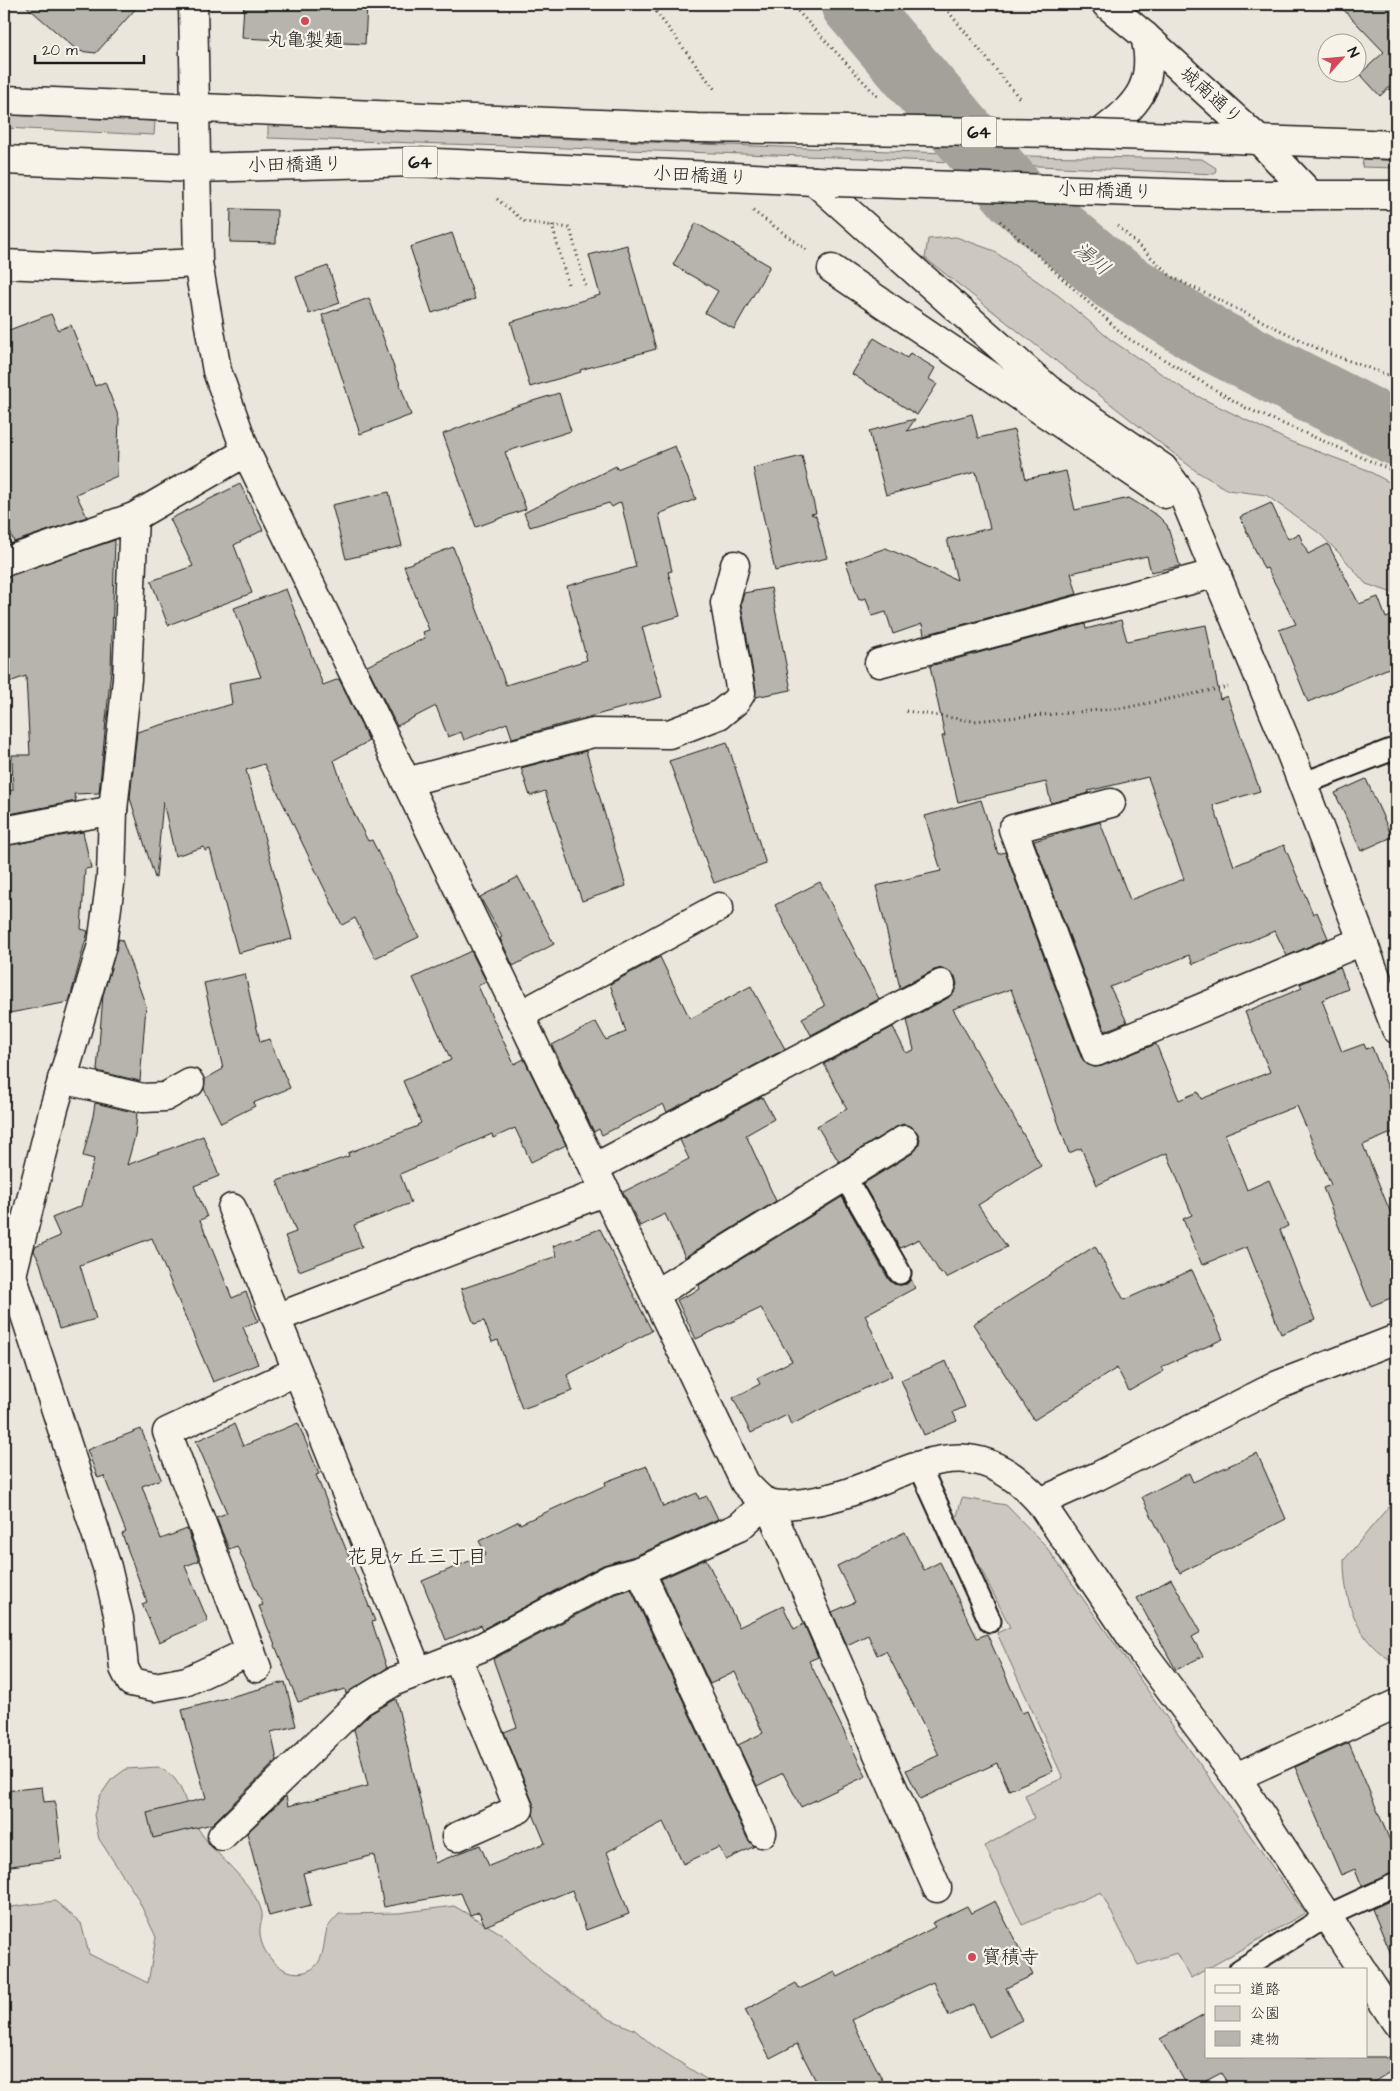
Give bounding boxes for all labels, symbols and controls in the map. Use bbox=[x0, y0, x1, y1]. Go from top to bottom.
marker: 丸亀製麺 bbox=[299, 15, 311, 27]
place label: 丸亀製麺 bbox=[267, 27, 343, 54]
scale bar bbox=[35, 32, 144, 64]
north arrow bbox=[1318, 32, 1368, 82]
text: 20 m bbox=[42, 40, 78, 61]
text: N bbox=[1342, 44, 1364, 61]
street label: 城南通り bbox=[1174, 61, 1248, 131]
road number: 64 bbox=[962, 116, 996, 148]
road number: 64 bbox=[402, 146, 438, 178]
street label: 小田橋通り bbox=[247, 151, 343, 179]
street label: 小田橋通り bbox=[652, 160, 748, 192]
street label: 小田橋通り bbox=[1057, 176, 1153, 206]
water label: 湯川 bbox=[1068, 235, 1116, 283]
district label: 花見ヶ丘三丁目 bbox=[347, 1543, 487, 1571]
place label: 寳積寺 bbox=[982, 1944, 1039, 1971]
marker: 寳積寺 bbox=[966, 1951, 978, 1963]
legend bbox=[1205, 1968, 1368, 2058]
text: 道路 bbox=[1250, 1979, 1280, 2000]
text: 公園 bbox=[1250, 2003, 1280, 2024]
text: 建物 bbox=[1250, 2029, 1280, 2050]

